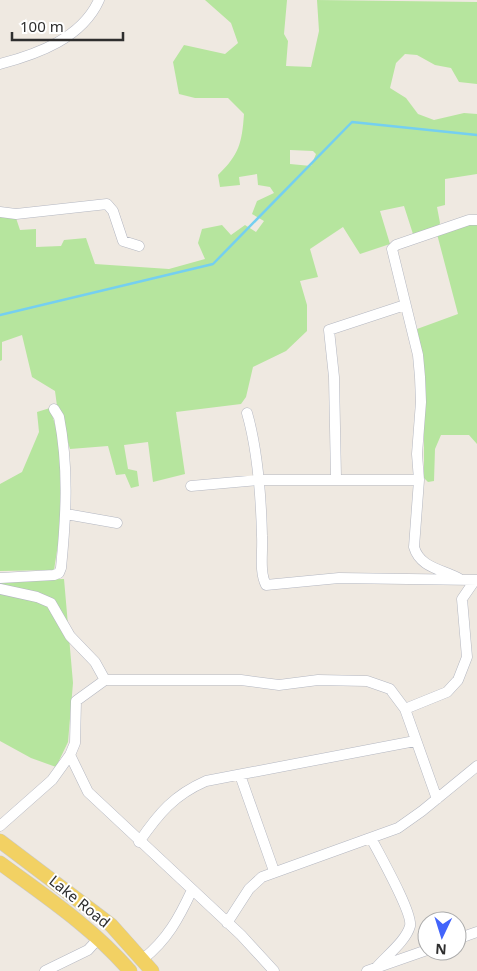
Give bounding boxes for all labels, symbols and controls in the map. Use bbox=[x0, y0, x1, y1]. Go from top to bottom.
scale bar bbox=[12, 10, 124, 42]
text: 100 m bbox=[20, 16, 64, 36]
street label: Lake Road bbox=[45, 870, 115, 932]
north arrow bbox=[417, 911, 467, 961]
text: N bbox=[435, 940, 447, 959]

